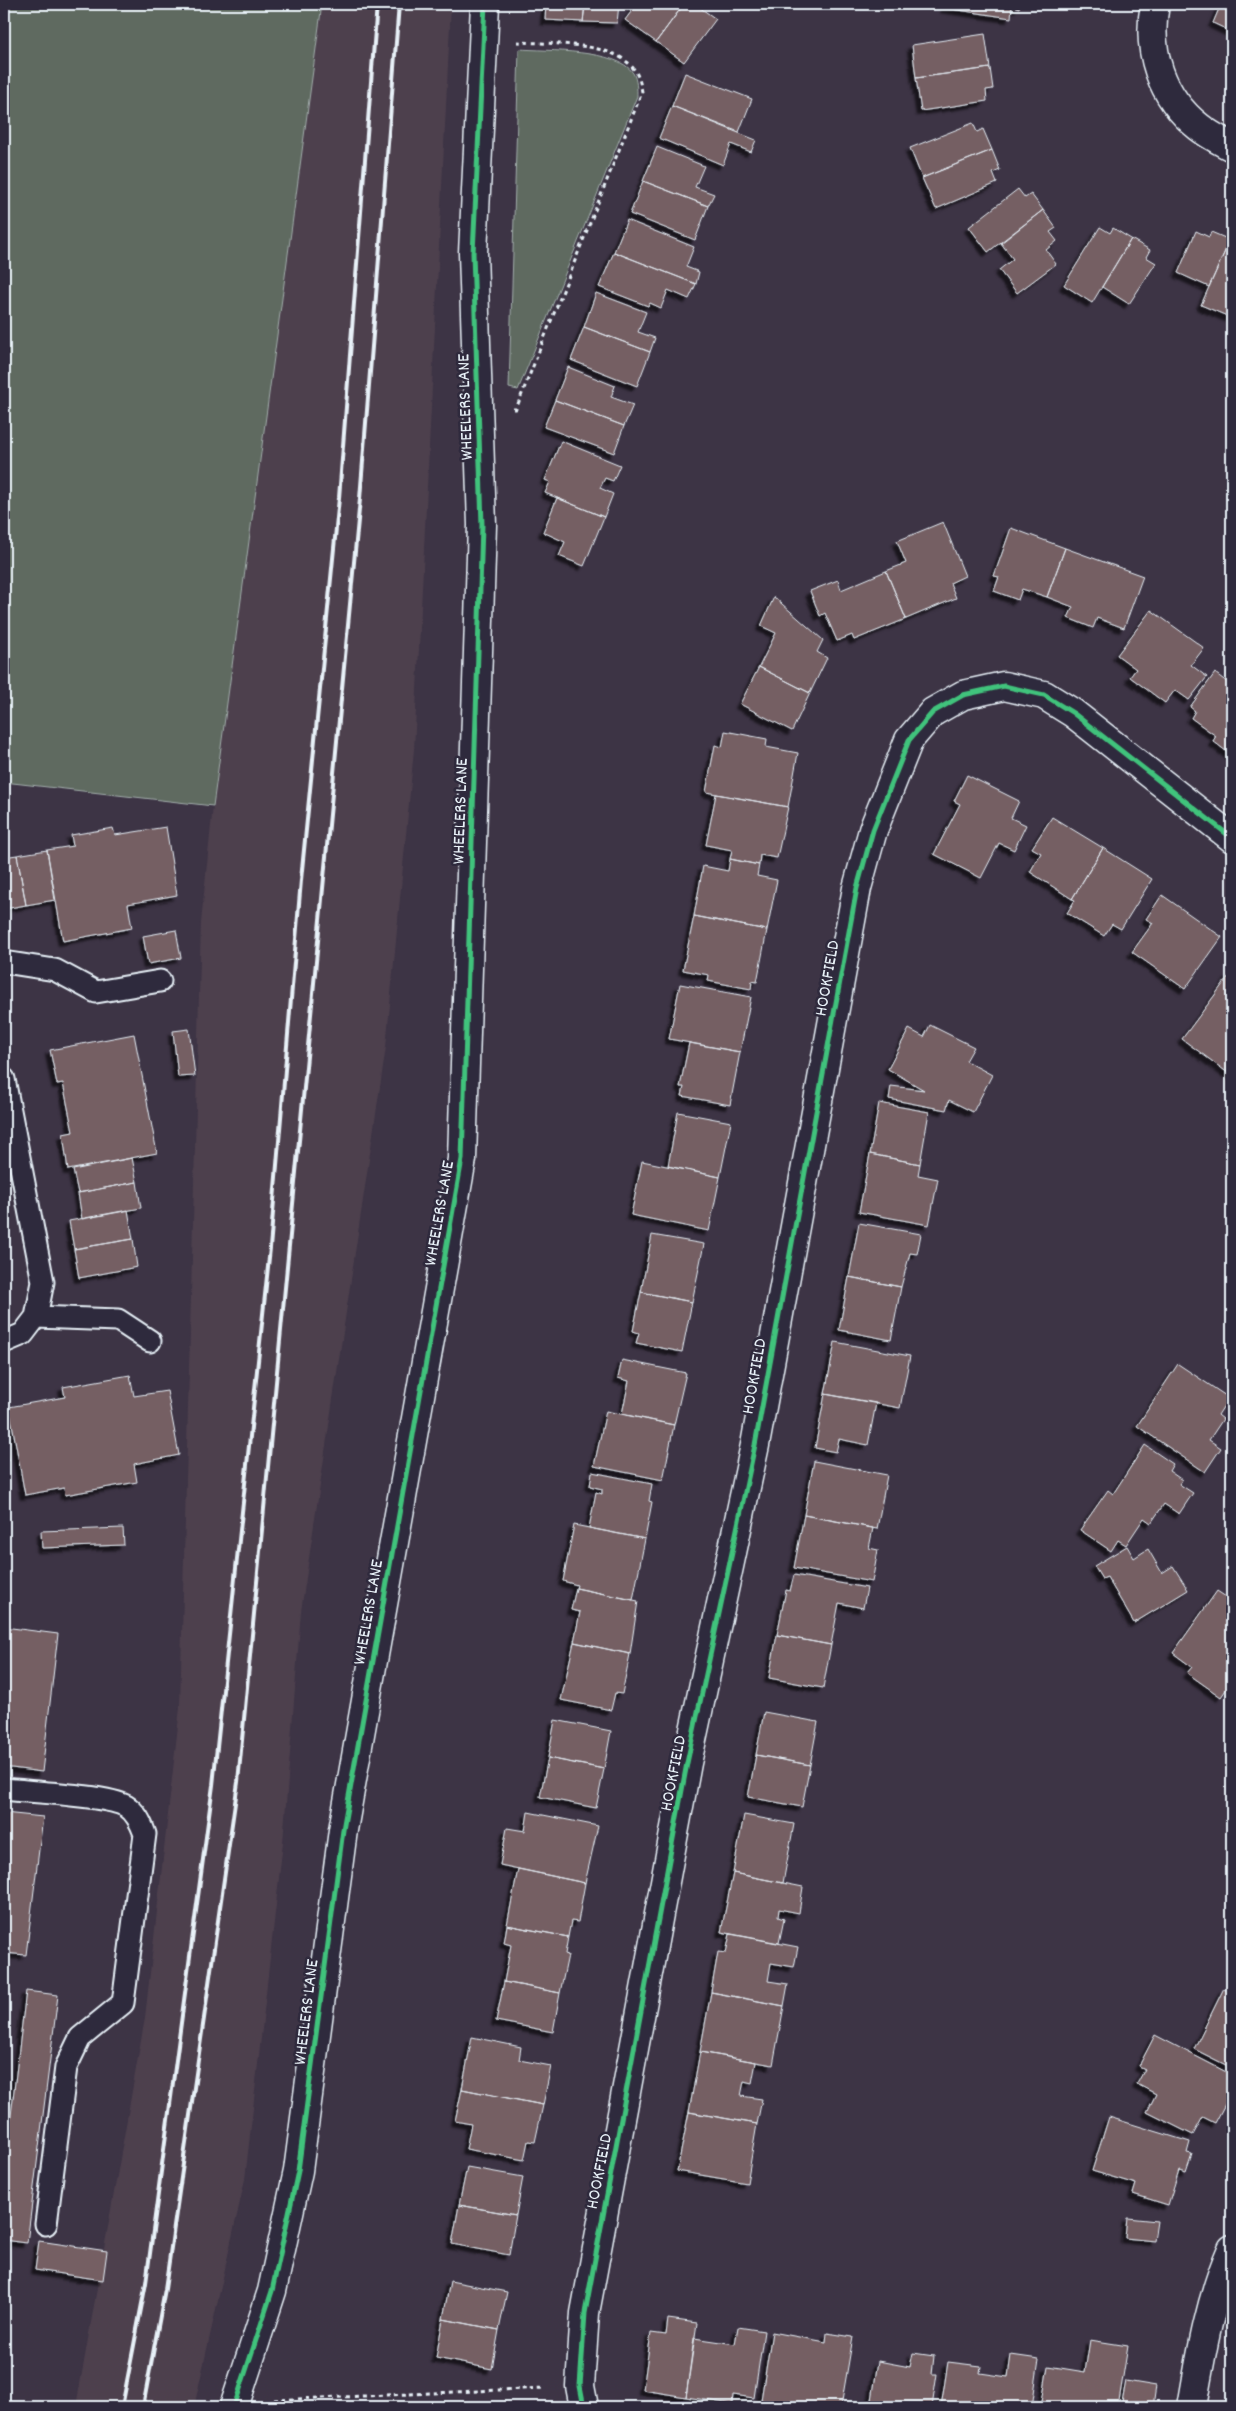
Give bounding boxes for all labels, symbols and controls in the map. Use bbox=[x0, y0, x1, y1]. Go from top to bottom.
street label: WHEELERS LANE bbox=[452, 353, 481, 461]
street label: WHEELERS LANE bbox=[447, 757, 476, 865]
street label: HOOKFIELD bbox=[809, 939, 847, 1018]
street label: WHEELERS LANE bbox=[419, 1159, 462, 1268]
street label: HOOKFIELD bbox=[736, 1337, 774, 1416]
street label: WHEELERS LANE bbox=[348, 1558, 391, 1667]
street label: HOOKFIELD bbox=[655, 1733, 694, 1813]
street label: WHEELERS LANE bbox=[289, 1958, 326, 2067]
street label: HOOKFIELD bbox=[581, 2131, 620, 2211]

